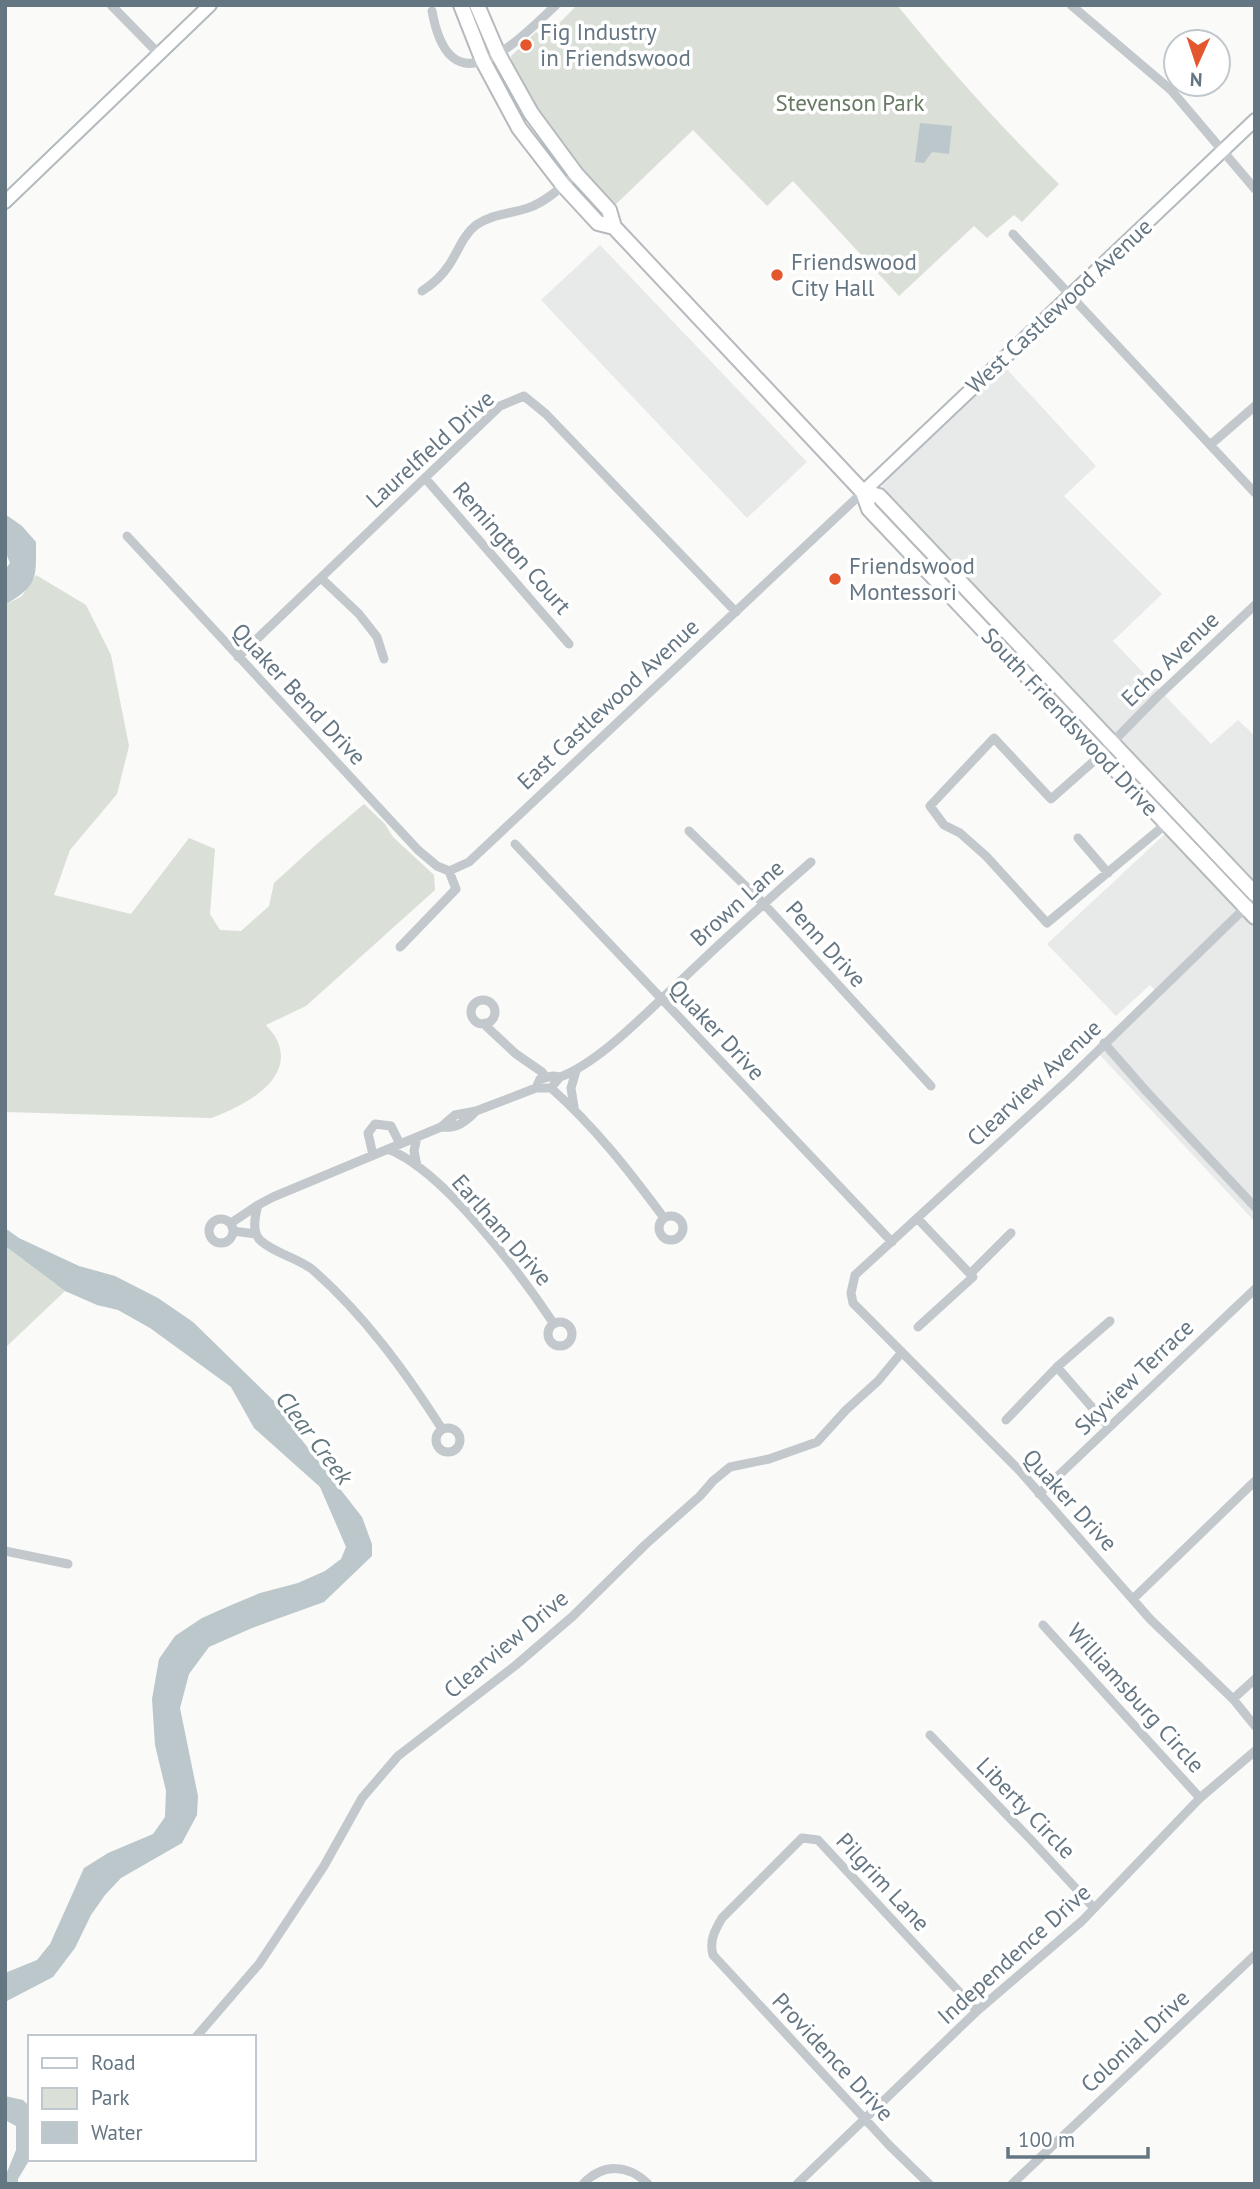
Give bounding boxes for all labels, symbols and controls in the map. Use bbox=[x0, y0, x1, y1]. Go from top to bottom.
place label: Fig Industry in Friendswood bbox=[540, 17, 691, 72]
north arrow bbox=[1162, 28, 1232, 98]
marker: Fig Industry in Friendswood bbox=[518, 37, 534, 53]
text: N bbox=[1189, 68, 1203, 92]
park label: Stevenson Park bbox=[775, 88, 925, 117]
street label: West Castlewood Avenue bbox=[960, 212, 1158, 399]
place label: Friendswood City Hall bbox=[791, 247, 917, 302]
marker: Friendswood City Hall bbox=[769, 267, 785, 283]
street label: Laurelfield Drive bbox=[360, 384, 500, 514]
street label: Remington Court bbox=[447, 476, 578, 620]
place label: Friendswood Montessori bbox=[849, 551, 975, 606]
marker: Friendswood Montessori bbox=[827, 571, 843, 587]
street label: Echo Avenue bbox=[1115, 605, 1225, 712]
street label: East Castlewood Avenue bbox=[511, 612, 705, 795]
street label: Quaker Bend Drive bbox=[226, 617, 373, 771]
street label: South Friendswood Drive bbox=[976, 621, 1165, 822]
street label: Brown Lane bbox=[684, 853, 789, 952]
street label: Penn Drive bbox=[780, 894, 873, 993]
street label: Quaker Drive bbox=[663, 973, 771, 1086]
street label: Clearview Avenue bbox=[960, 1013, 1107, 1152]
street label: Earlham Drive bbox=[446, 1168, 559, 1291]
street label: Skyview Terrace bbox=[1068, 1313, 1199, 1441]
water label: Clear Creek bbox=[269, 1385, 361, 1492]
street label: Quaker Drive bbox=[1017, 1443, 1124, 1557]
street label: Clearview Drive bbox=[438, 1583, 574, 1704]
street label: Williamsburg Circle bbox=[1061, 1617, 1211, 1779]
street label: Liberty Circle bbox=[971, 1751, 1082, 1865]
street label: Pilgrim Lane bbox=[830, 1826, 936, 1937]
street label: Independence Drive bbox=[931, 1877, 1096, 2030]
street label: Colonial Drive bbox=[1074, 1983, 1195, 2098]
street label: Providence Drive bbox=[766, 1986, 900, 2127]
legend bbox=[28, 2035, 256, 2161]
text: Road bbox=[91, 2049, 135, 2076]
text: Park bbox=[91, 2084, 130, 2111]
scale bar bbox=[1008, 2116, 1148, 2160]
text: Water bbox=[91, 2119, 143, 2146]
text: 100 m bbox=[1018, 2126, 1075, 2153]

